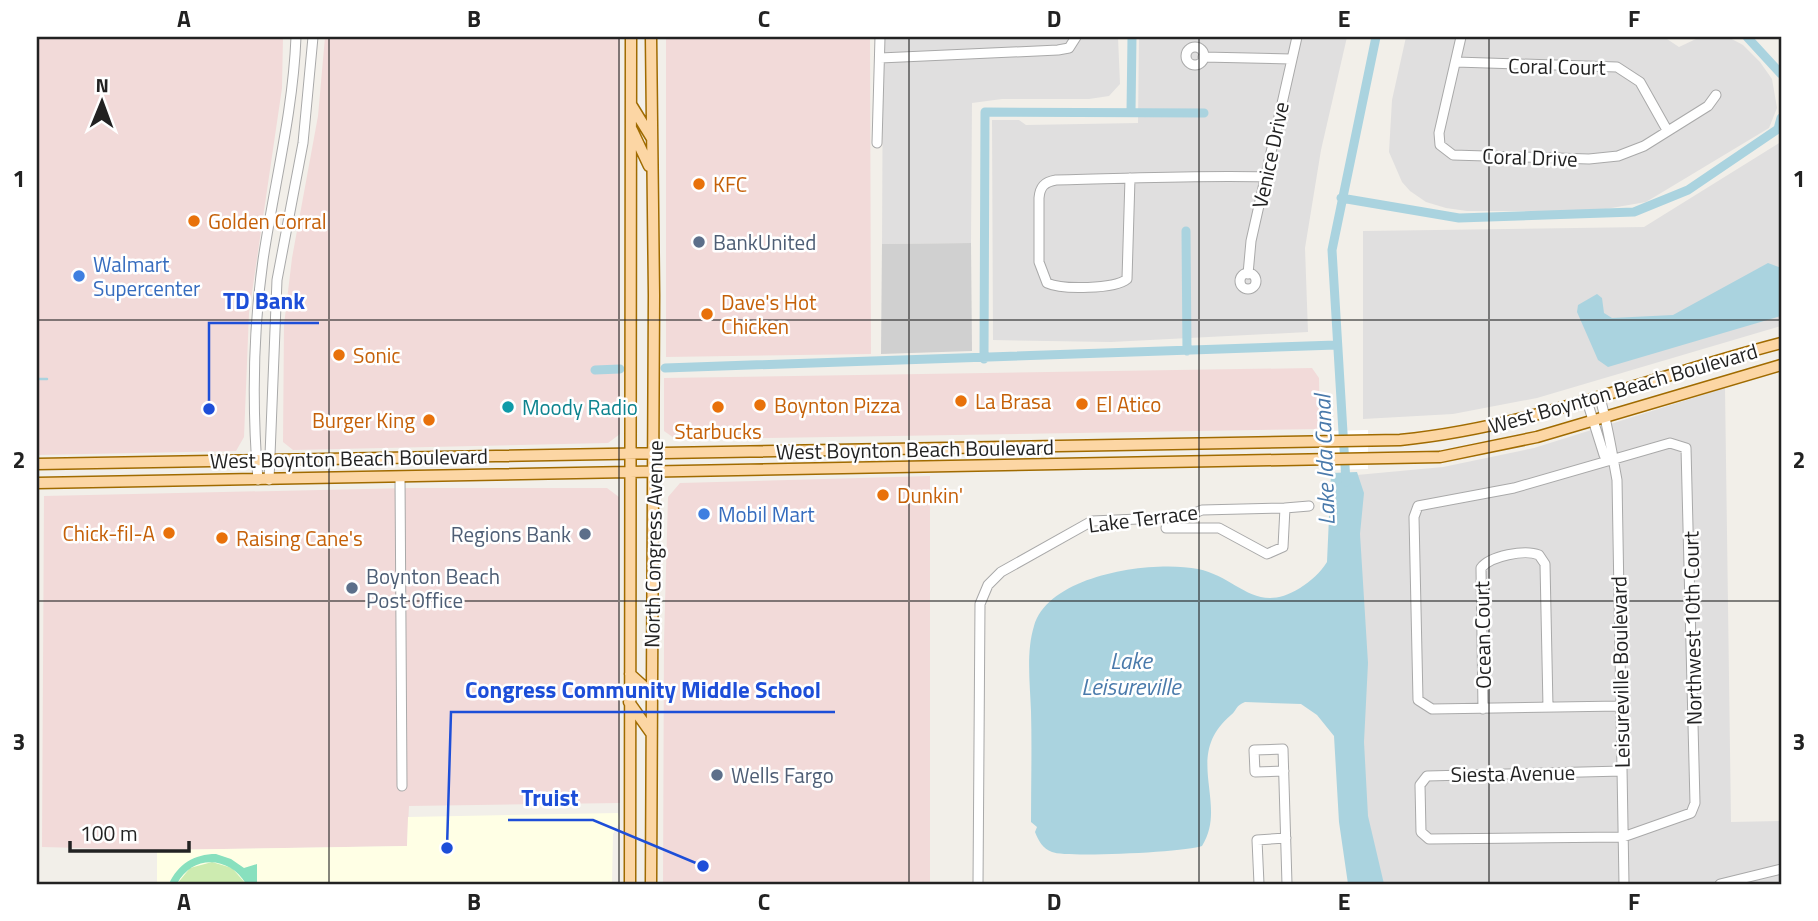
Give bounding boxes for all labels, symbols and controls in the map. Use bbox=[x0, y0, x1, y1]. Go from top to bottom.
text: A bbox=[177, 1, 191, 36]
text: B bbox=[467, 1, 481, 36]
text: C bbox=[758, 1, 770, 36]
text: D bbox=[1047, 1, 1061, 36]
text: E bbox=[1338, 1, 1350, 36]
text: F bbox=[1628, 1, 1640, 36]
street label: Coral Court bbox=[1508, 49, 1607, 83]
north arrow bbox=[66, 66, 136, 136]
text: N bbox=[95, 70, 109, 99]
street label: Venice Drive bbox=[1243, 99, 1297, 211]
street label: Coral Drive bbox=[1482, 139, 1578, 175]
text: 1 bbox=[13, 161, 25, 196]
text: 1 bbox=[1793, 161, 1805, 196]
place label: KFC bbox=[713, 168, 747, 200]
marker: KFC bbox=[691, 176, 707, 192]
place label: Golden Corral bbox=[208, 205, 327, 237]
marker: Golden Corral bbox=[186, 213, 202, 229]
place label: BankUnited bbox=[713, 226, 816, 258]
marker: BankUnited bbox=[691, 234, 707, 250]
place label: Walmart Supercenter bbox=[93, 248, 200, 304]
marker: Walmart Supercenter bbox=[71, 268, 87, 284]
callout: TD Bank bbox=[209, 279, 319, 323]
text: TD Bank bbox=[223, 283, 305, 318]
place label: Dave's Hot Chicken bbox=[721, 286, 817, 342]
marker: Dave's Hot Chicken bbox=[699, 306, 715, 322]
street label: West Boynton Beach Boulevard bbox=[1485, 334, 1761, 442]
place label: Sonic bbox=[353, 339, 401, 371]
marker: Sonic bbox=[331, 347, 347, 363]
place label: La Brasa bbox=[975, 385, 1052, 417]
place label: El Atico bbox=[1096, 388, 1161, 420]
place label: Boynton Pizza bbox=[774, 389, 901, 421]
place label: Moody Radio bbox=[522, 391, 638, 423]
water label: Lake Ida Canal bbox=[1304, 391, 1344, 526]
marker: La Brasa bbox=[953, 393, 969, 409]
marker: El Atico bbox=[1074, 396, 1090, 412]
marker: Boynton Pizza bbox=[752, 397, 768, 413]
marker: Moody Radio bbox=[500, 399, 516, 415]
marker: Starbucks bbox=[710, 399, 726, 415]
place label: Burger King bbox=[312, 404, 415, 436]
marker: Burger King bbox=[421, 412, 437, 428]
place label: Starbucks bbox=[674, 415, 762, 447]
street label: West Boynton Beach Boulevard bbox=[776, 431, 1054, 467]
street label: West Boynton Beach Boulevard bbox=[210, 440, 488, 476]
street label: North Congress Avenue bbox=[635, 440, 671, 648]
text: 2 bbox=[13, 442, 25, 477]
text: 2 bbox=[1793, 442, 1805, 477]
place label: Dunkin' bbox=[897, 479, 963, 511]
marker: Dunkin' bbox=[875, 487, 891, 503]
street label: Lake Terrace bbox=[1086, 495, 1200, 541]
place label: Mobil Mart bbox=[718, 498, 815, 530]
marker: Mobil Mart bbox=[696, 506, 712, 522]
place label: Chick-fil-A bbox=[62, 517, 155, 549]
place label: Regions Bank bbox=[451, 518, 571, 550]
place label: Raising Cane's bbox=[236, 522, 363, 554]
marker: Chick-fil-A bbox=[161, 525, 177, 541]
marker: Regions Bank bbox=[577, 526, 593, 542]
marker: Raising Cane's bbox=[214, 530, 230, 546]
street label: Northwest 10th Court bbox=[1674, 530, 1710, 725]
place label: Boynton Beach Post Office bbox=[366, 560, 500, 616]
street label: Leisureville Boulevard bbox=[1602, 576, 1638, 768]
marker: Boynton Beach Post Office bbox=[344, 580, 360, 596]
street label: Ocean Court bbox=[1465, 580, 1499, 689]
water label: Lake Leisureville bbox=[1081, 643, 1182, 704]
callout: Congress Community Middle School bbox=[451, 668, 835, 712]
text: Congress Community Middle School bbox=[465, 672, 821, 707]
text: 3 bbox=[13, 724, 25, 759]
text: 3 bbox=[1793, 724, 1805, 759]
street label: Siesta Avenue bbox=[1450, 756, 1576, 790]
place label: Wells Fargo bbox=[731, 759, 834, 791]
marker: Wells Fargo bbox=[709, 767, 725, 783]
callout: Truist bbox=[508, 776, 593, 820]
text: Truist bbox=[521, 780, 579, 815]
scale bar bbox=[70, 809, 189, 853]
text: 100 m bbox=[80, 817, 137, 849]
text: A bbox=[177, 884, 191, 919]
text: B bbox=[467, 884, 481, 919]
text: C bbox=[758, 884, 770, 919]
text: D bbox=[1047, 884, 1061, 919]
text: E bbox=[1338, 884, 1350, 919]
text: F bbox=[1628, 884, 1640, 919]

